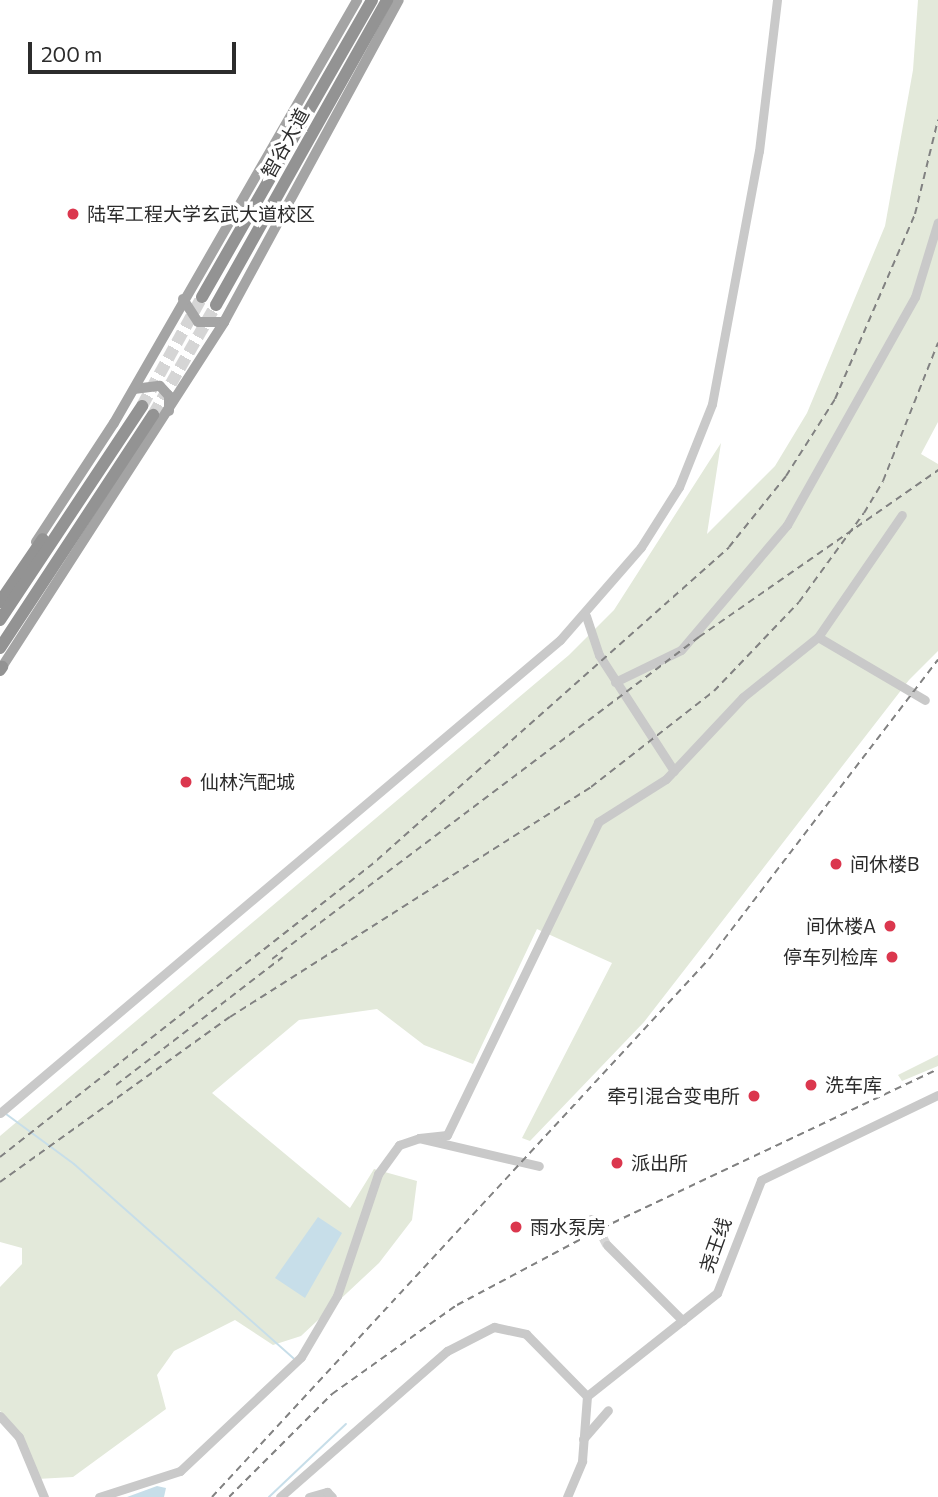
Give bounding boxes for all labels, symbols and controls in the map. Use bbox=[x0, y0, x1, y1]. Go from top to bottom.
scale bar bbox=[32, 28, 240, 72]
text: 200 m bbox=[41, 41, 102, 66]
street label: 智谷大道 bbox=[257, 104, 313, 182]
place label: 陆军工程大学玄武大道校区 bbox=[87, 203, 315, 225]
marker: 陆军工程大学玄武大道校区 bbox=[65, 206, 81, 222]
place label: 仙林汽配城 bbox=[200, 771, 295, 793]
marker: 仙林汽配城 bbox=[178, 774, 194, 790]
place label: 间休楼B bbox=[850, 853, 919, 875]
marker: 间休楼B bbox=[828, 856, 844, 872]
place label: 间休楼A bbox=[806, 915, 876, 937]
marker: 间休楼A bbox=[882, 918, 898, 934]
place label: 停车列检库 bbox=[783, 946, 878, 968]
marker: 停车列检库 bbox=[884, 949, 900, 965]
place label: 洗车库 bbox=[825, 1074, 882, 1096]
marker: 洗车库 bbox=[803, 1077, 819, 1093]
place label: 牵引混合变电所 bbox=[607, 1085, 740, 1107]
marker: 牵引混合变电所 bbox=[746, 1088, 762, 1104]
place label: 派出所 bbox=[631, 1152, 688, 1174]
marker: 派出所 bbox=[609, 1155, 625, 1171]
street label: 尧王线 bbox=[695, 1214, 735, 1276]
place label: 雨水泵房 bbox=[530, 1216, 606, 1238]
marker: 雨水泵房 bbox=[508, 1219, 524, 1235]

